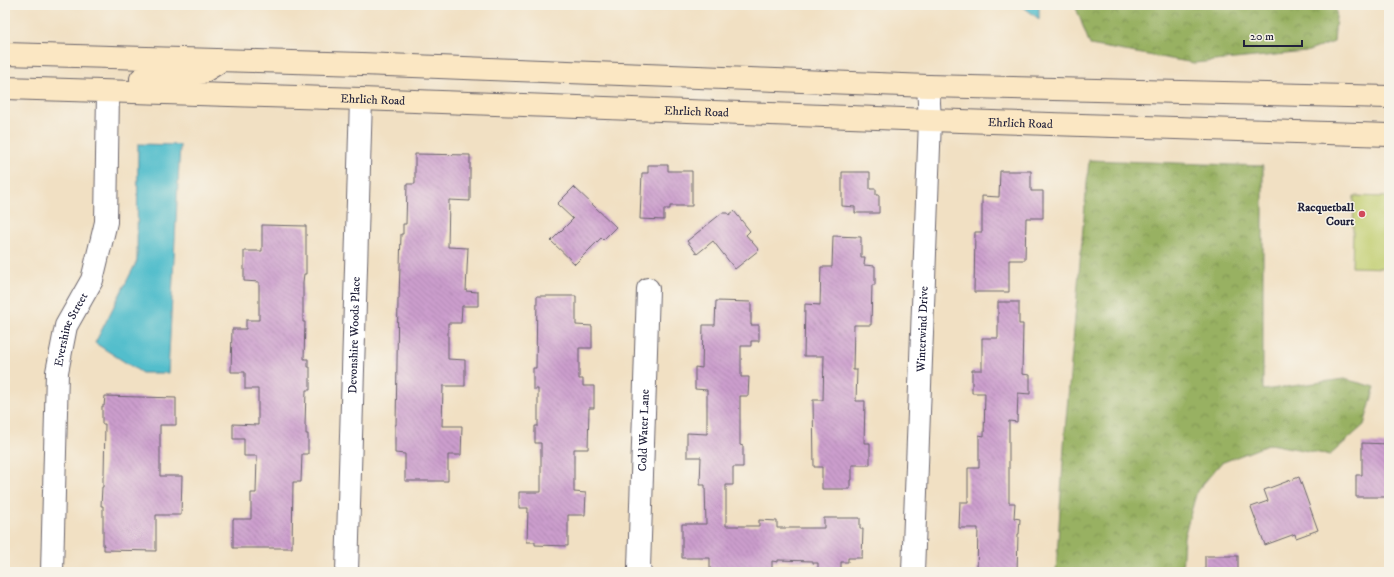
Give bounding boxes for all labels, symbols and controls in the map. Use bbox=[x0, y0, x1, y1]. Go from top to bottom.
scale bar bbox=[1244, 22, 1302, 48]
text: 20 m bbox=[1250, 29, 1274, 44]
street label: Ehrlich Road bbox=[340, 91, 405, 109]
street label: Ehrlich Road bbox=[664, 103, 729, 121]
street label: Ehrlich Road bbox=[988, 115, 1053, 132]
place label: Racquetball Court bbox=[1297, 200, 1354, 229]
marker: Racquetball Court bbox=[1357, 209, 1367, 219]
street label: Devonshire Woods Place bbox=[345, 276, 364, 394]
street label: Winterwind Drive bbox=[913, 286, 932, 373]
street label: Evershine Street bbox=[51, 290, 91, 368]
street label: Cold Water Lane bbox=[635, 389, 653, 472]

